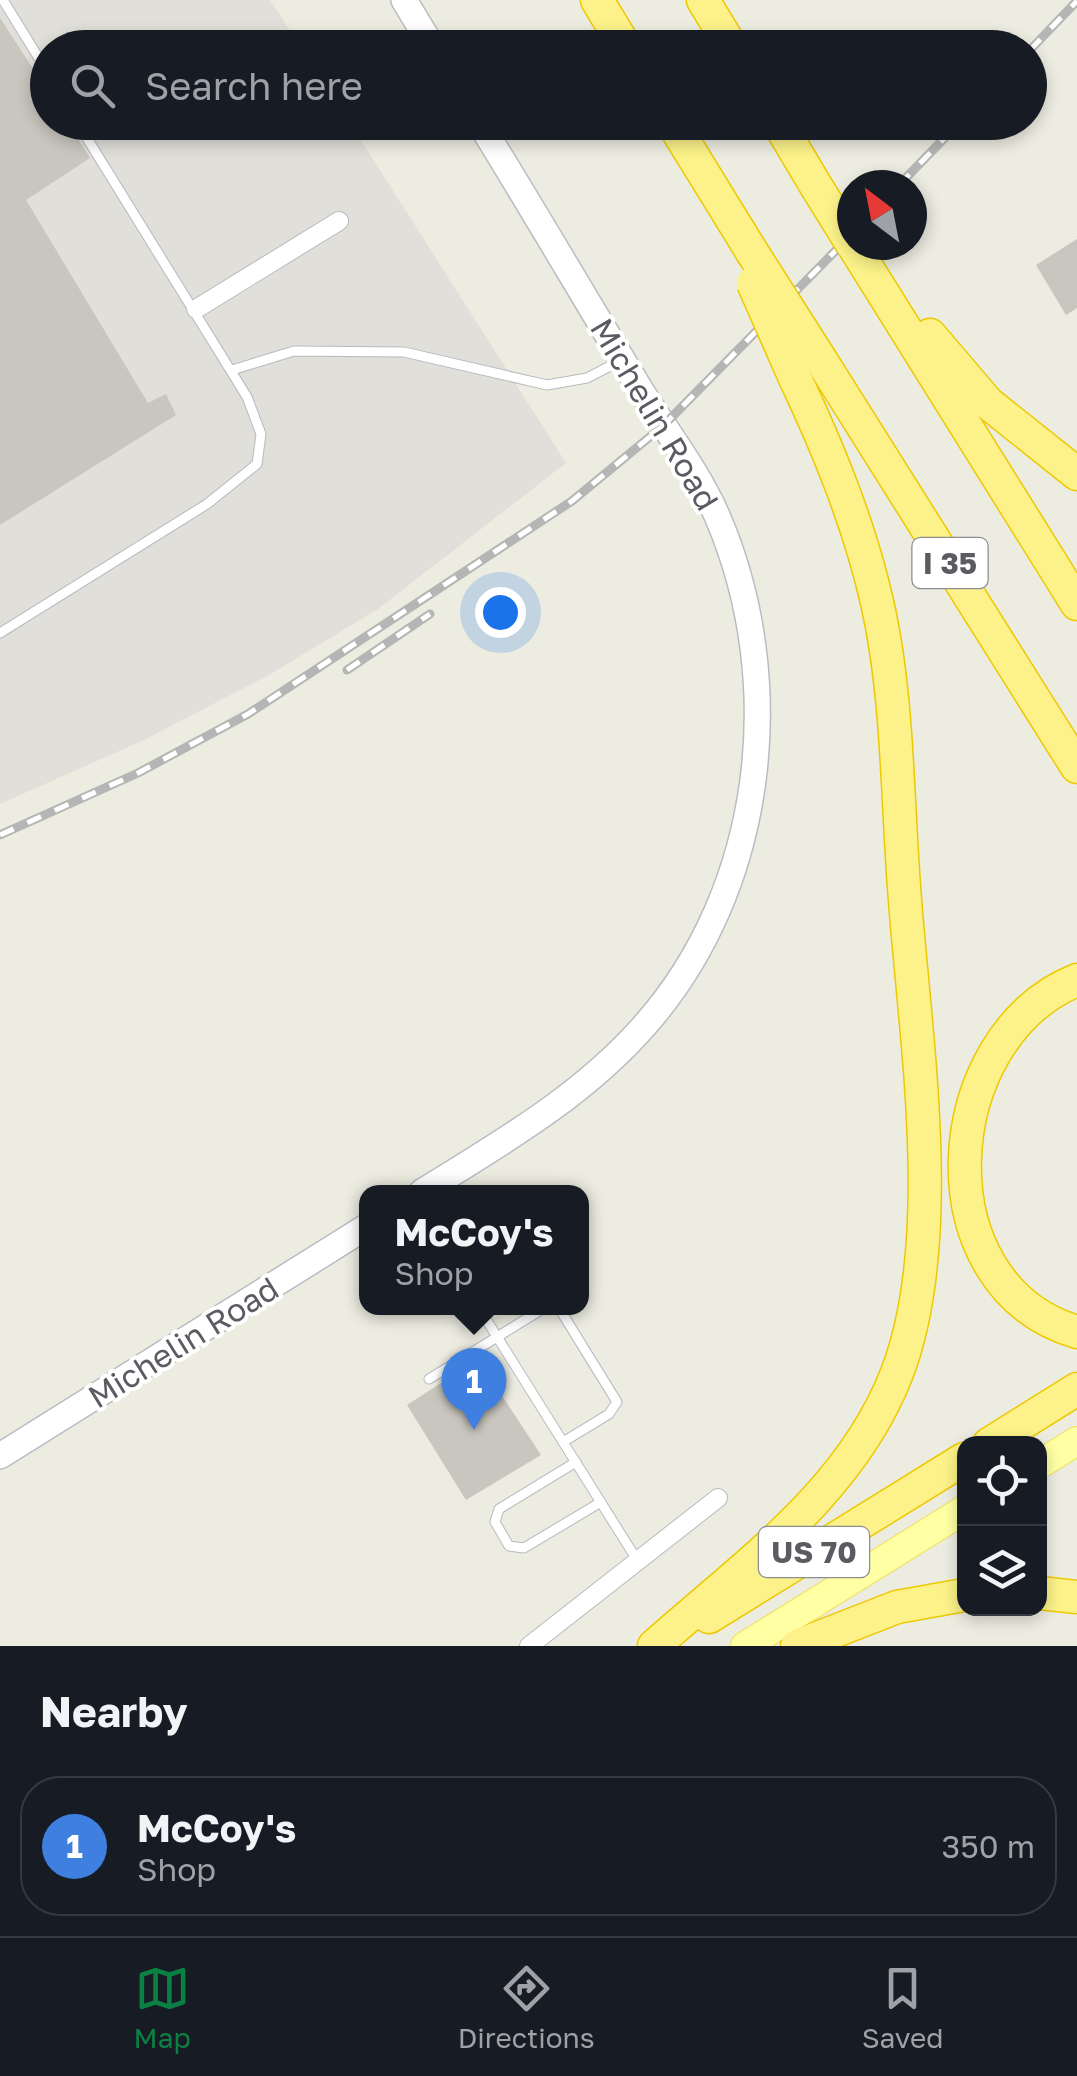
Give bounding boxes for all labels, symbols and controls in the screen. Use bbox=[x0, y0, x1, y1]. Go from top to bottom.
search box bbox=[30, 30, 1047, 140]
icon: search bbox=[65, 58, 120, 113]
text: Search here bbox=[145, 63, 363, 108]
north arrow bbox=[837, 170, 927, 260]
street label: Michelin Road bbox=[583, 311, 727, 517]
road number: I 35 bbox=[912, 538, 988, 588]
your location bbox=[475, 587, 526, 638]
popup bbox=[359, 1185, 589, 1315]
text: McCoy's bbox=[394, 1209, 554, 1254]
text: Shop bbox=[394, 1254, 473, 1292]
street label: Michelin Road bbox=[81, 1268, 285, 1416]
pin: 1 bbox=[442, 1348, 506, 1430]
map controls bbox=[957, 1436, 1047, 1616]
button: locate bbox=[957, 1436, 1047, 1526]
button: layers bbox=[957, 1526, 1047, 1616]
road number: US 70 bbox=[759, 1527, 869, 1577]
text: Nearby bbox=[40, 1686, 188, 1736]
text: McCoy's bbox=[137, 1805, 296, 1850]
text: 1 bbox=[66, 1827, 83, 1865]
text: 350 m bbox=[942, 1827, 1035, 1865]
text: Shop bbox=[137, 1850, 216, 1888]
tab: Map bbox=[134, 1961, 191, 2054]
tab: Directions bbox=[458, 1961, 595, 2054]
tab: Saved bbox=[862, 1961, 943, 2054]

